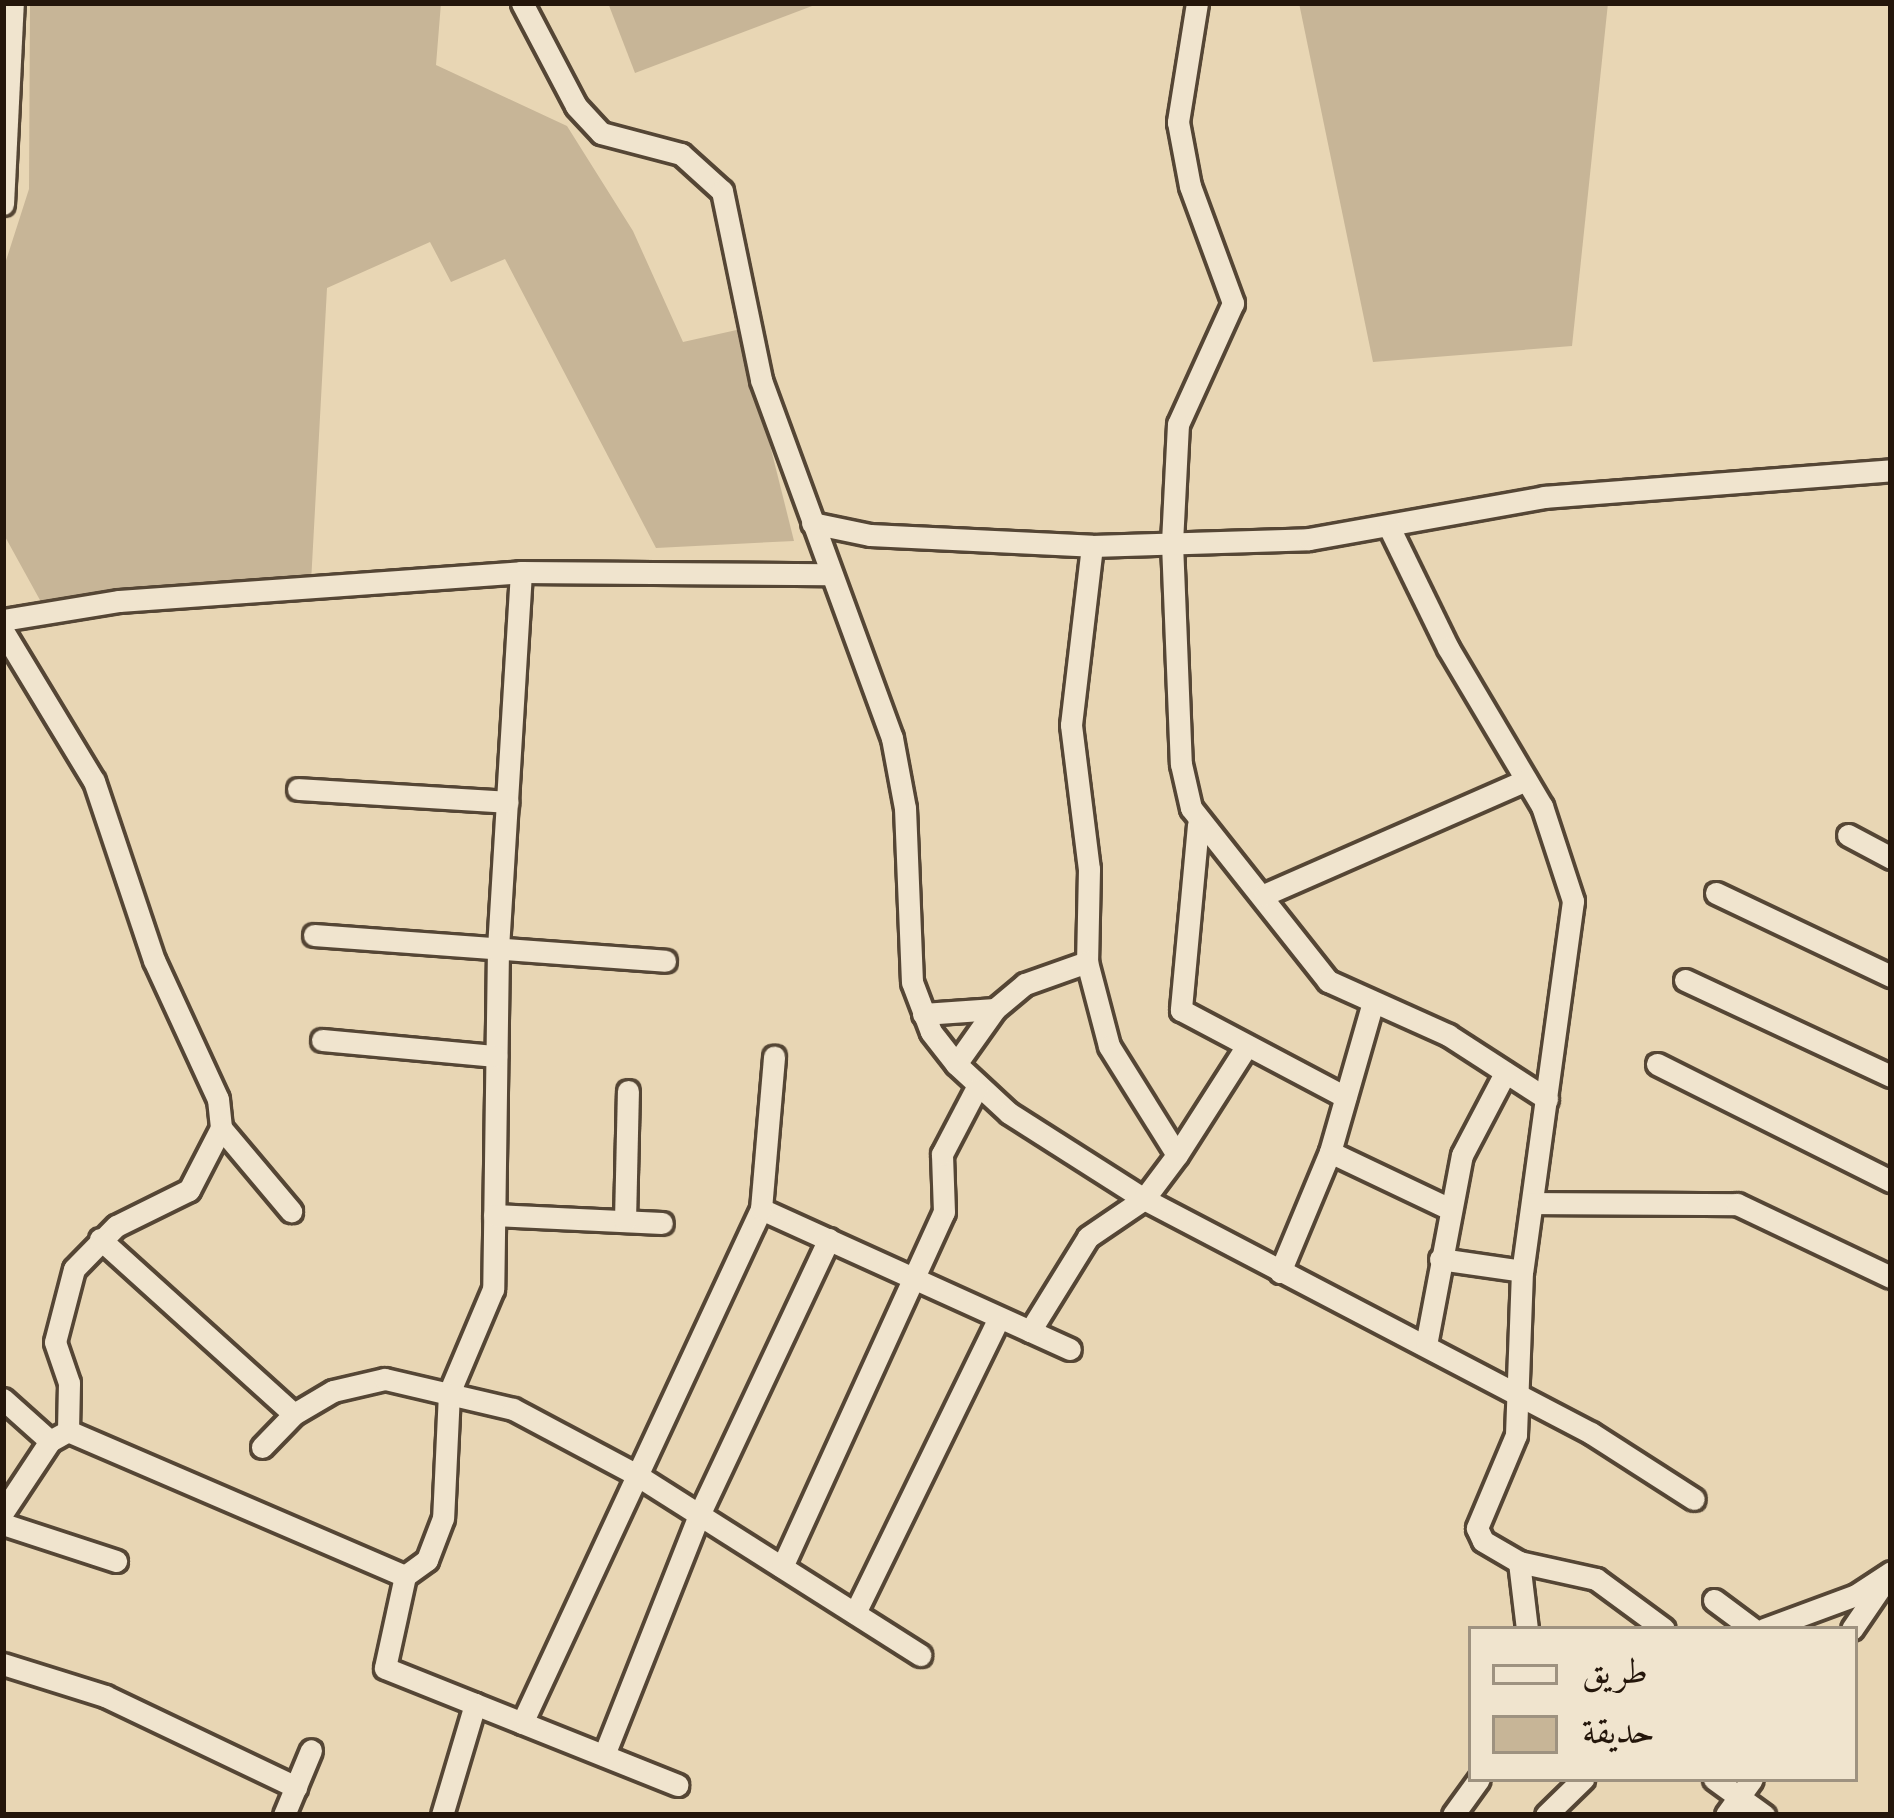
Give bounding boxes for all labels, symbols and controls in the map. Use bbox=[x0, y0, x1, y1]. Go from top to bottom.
legend bbox=[1468, 1626, 1858, 1782]
text: طريق bbox=[1582, 1650, 1648, 1692]
text: حديقة bbox=[1582, 1710, 1655, 1752]

